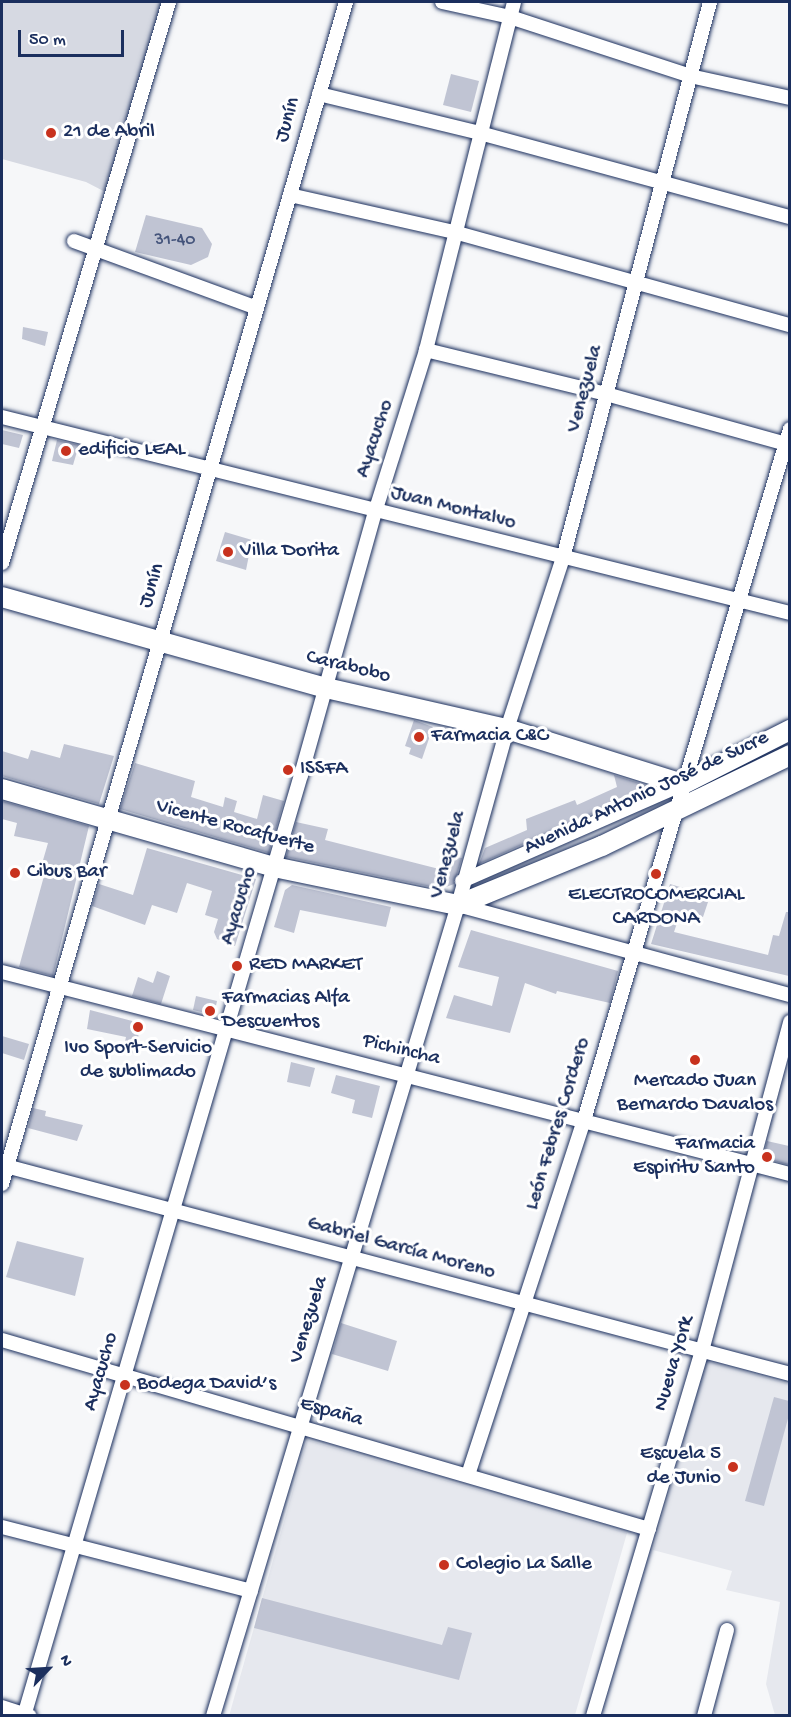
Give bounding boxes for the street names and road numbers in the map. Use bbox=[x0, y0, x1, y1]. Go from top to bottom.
street label: Junín bbox=[271, 95, 307, 145]
street label: Venezuela bbox=[562, 342, 610, 436]
street label: Ayacucho bbox=[352, 397, 400, 481]
street label: Juan Montalvo bbox=[388, 481, 518, 537]
street label: Junín bbox=[134, 561, 172, 611]
street label: Carabobo bbox=[303, 645, 393, 691]
street label: Avenida Antonio José de Sucre bbox=[521, 726, 773, 862]
street label: Vicente Rocafuerte bbox=[153, 795, 317, 861]
street label: Venezuela bbox=[425, 808, 473, 902]
street label: Ayacucho bbox=[216, 864, 264, 948]
street label: Pichincha bbox=[360, 1029, 442, 1073]
street label: León Febres Cordero bbox=[521, 1035, 597, 1213]
street label: Gabriel García Moreno bbox=[304, 1212, 498, 1286]
street label: Venezuela bbox=[285, 1273, 335, 1367]
street label: Nueva York bbox=[649, 1314, 701, 1414]
street label: Ayacucho bbox=[79, 1330, 125, 1414]
street label: España bbox=[297, 1392, 365, 1434]

